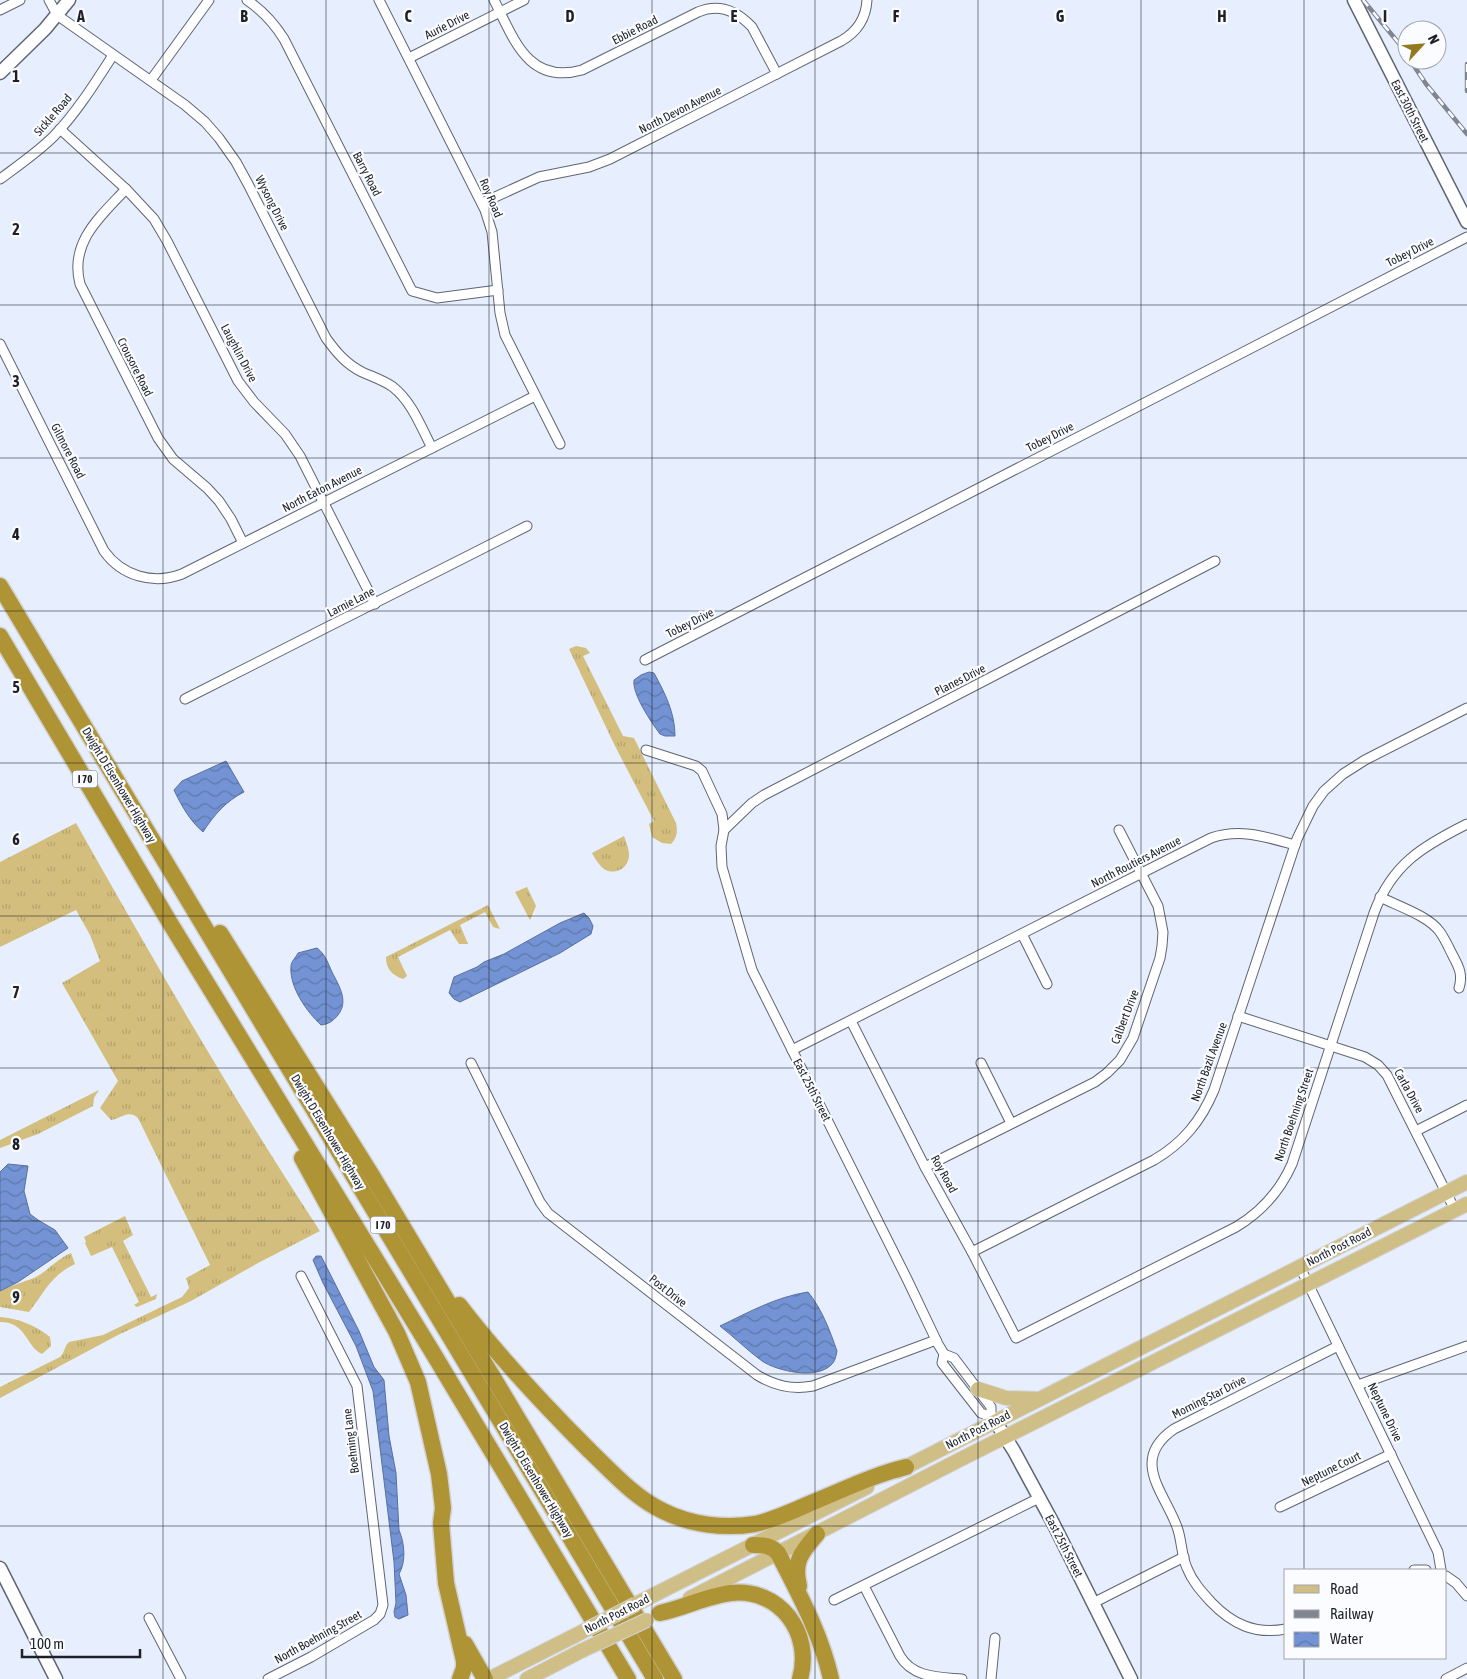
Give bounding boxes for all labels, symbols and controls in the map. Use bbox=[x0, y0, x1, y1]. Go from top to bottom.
text: A bbox=[76, 7, 85, 25]
text: B bbox=[240, 7, 248, 25]
text: C bbox=[404, 7, 412, 25]
text: D bbox=[566, 7, 575, 25]
text: E bbox=[731, 7, 738, 25]
text: F bbox=[893, 7, 900, 25]
text: G bbox=[1056, 7, 1065, 25]
text: H bbox=[1217, 7, 1227, 25]
text: I bbox=[1383, 7, 1387, 25]
street label: Aurie Drive bbox=[422, 8, 472, 42]
street label: Ebbie Road bbox=[610, 13, 660, 47]
north arrow bbox=[1397, 20, 1447, 70]
text: N bbox=[1425, 32, 1443, 47]
text: 1 bbox=[12, 67, 20, 85]
street label: East 30th Street bbox=[1388, 77, 1432, 145]
street label: North Devon Avenue bbox=[637, 83, 723, 137]
street label: Sickle Road bbox=[31, 91, 75, 139]
street label: Barry Road bbox=[350, 150, 384, 198]
street label: Wysong Drive bbox=[252, 173, 292, 233]
street label: Roy Road bbox=[477, 176, 505, 220]
text: 2 bbox=[12, 220, 20, 238]
street label: Tobey Drive bbox=[1384, 234, 1436, 270]
street label: Laughlin Drive bbox=[218, 322, 260, 384]
street label: Crousore Road bbox=[114, 335, 156, 399]
text: 3 bbox=[12, 372, 20, 390]
street label: Tobey Drive bbox=[1024, 419, 1076, 455]
street label: Gilmore Road bbox=[48, 421, 88, 481]
street label: North Eaton Avenue bbox=[280, 463, 364, 515]
text: 4 bbox=[11, 525, 20, 543]
street label: Larnie Lane bbox=[325, 584, 377, 620]
street label: Tobey Drive bbox=[664, 605, 716, 641]
street label: Planes Drive bbox=[932, 661, 988, 699]
text: 5 bbox=[12, 678, 20, 696]
street label: Dwight D Eisenhower Highway bbox=[79, 725, 159, 845]
road number: I 70 bbox=[72, 771, 98, 788]
text: 6 bbox=[12, 830, 20, 848]
street label: North Routiers Avenue bbox=[1089, 833, 1183, 891]
text: 7 bbox=[12, 983, 20, 1001]
street label: Calbert Drive bbox=[1108, 988, 1142, 1046]
street label: North Bazil Avenue bbox=[1188, 1020, 1230, 1104]
street label: East 25th Street bbox=[790, 1056, 834, 1124]
street label: North Boehning Street bbox=[1272, 1066, 1317, 1163]
street label: Carla Drive bbox=[1391, 1067, 1427, 1115]
street label: Dwight D Eisenhower Highway bbox=[288, 1072, 368, 1192]
text: 8 bbox=[12, 1135, 20, 1153]
street label: Roy Road bbox=[928, 1153, 960, 1195]
road number: I 70 bbox=[370, 1216, 396, 1234]
street label: North Post Road bbox=[1304, 1225, 1374, 1269]
street label: Post Drive bbox=[646, 1272, 690, 1310]
text: 9 bbox=[12, 1288, 20, 1306]
street label: Morning Star Drive bbox=[1170, 1372, 1248, 1422]
street label: Neptune Drive bbox=[1365, 1380, 1405, 1444]
street label: Boehning Lane bbox=[340, 1408, 362, 1474]
street label: North Post Road bbox=[943, 1408, 1013, 1452]
street label: Dwight D Eisenhower Highway bbox=[496, 1420, 576, 1540]
street label: Neptune Court bbox=[1299, 1448, 1363, 1489]
street label: East 25th Street bbox=[1042, 1512, 1086, 1580]
legend bbox=[1284, 1569, 1447, 1659]
text: Road bbox=[1330, 1580, 1359, 1597]
street label: North Post Road bbox=[582, 1592, 652, 1636]
text: Railway bbox=[1330, 1605, 1374, 1622]
street label: North Boehning Street bbox=[272, 1607, 364, 1667]
scale bar bbox=[22, 1626, 140, 1658]
text: Water bbox=[1330, 1630, 1363, 1647]
text: 100 m bbox=[30, 1635, 64, 1652]

